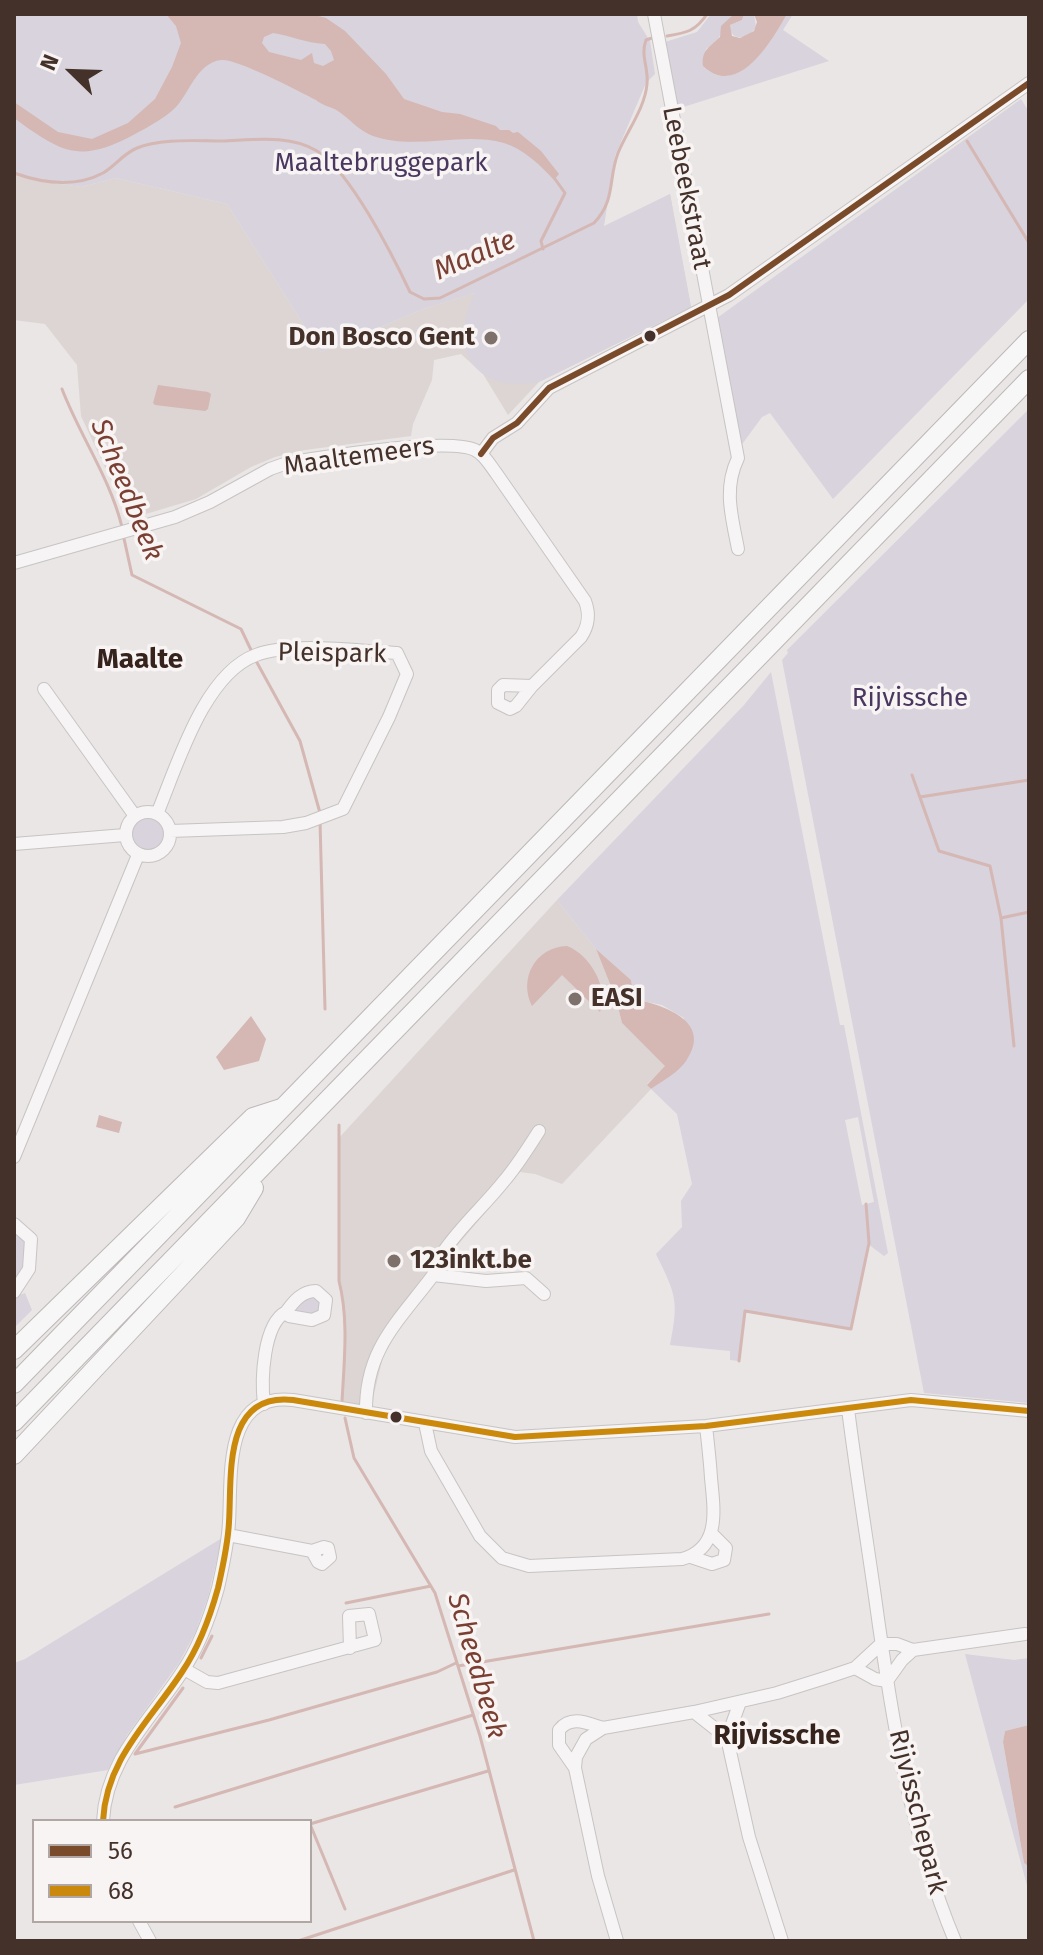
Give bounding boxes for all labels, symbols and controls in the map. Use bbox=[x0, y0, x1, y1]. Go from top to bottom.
north arrow bbox=[32, 32, 112, 112]
text: N bbox=[34, 50, 65, 74]
street label: Leebeekstraat bbox=[655, 104, 717, 272]
park label: Maaltebruggepark bbox=[275, 148, 487, 180]
water label: Maalte bbox=[429, 224, 521, 288]
place label: Don Bosco Gent bbox=[289, 322, 475, 354]
unlabelled marker bbox=[642, 328, 658, 344]
marker: Don Bosco Gent bbox=[482, 329, 500, 347]
water label: Scheedbeek bbox=[82, 414, 170, 566]
street label: Maaltemeers bbox=[282, 431, 436, 483]
street label: Pleispark bbox=[277, 637, 387, 671]
district label: Maalte bbox=[97, 643, 183, 677]
park label: Rijvissche bbox=[852, 683, 968, 715]
place label: EASI bbox=[591, 983, 643, 1015]
marker: EASI bbox=[566, 990, 584, 1008]
place label: 123inkt.be bbox=[410, 1245, 532, 1277]
marker: 123inkt.be bbox=[385, 1252, 403, 1270]
unlabelled marker bbox=[388, 1409, 404, 1425]
water label: Scheedbeek bbox=[439, 1589, 513, 1743]
district label: Rijvissche bbox=[713, 1719, 841, 1753]
street label: Rijvisschepark bbox=[881, 1726, 953, 1898]
legend bbox=[32, 1819, 312, 1923]
text: 56 bbox=[108, 1837, 133, 1865]
text: 68 bbox=[108, 1877, 134, 1905]

